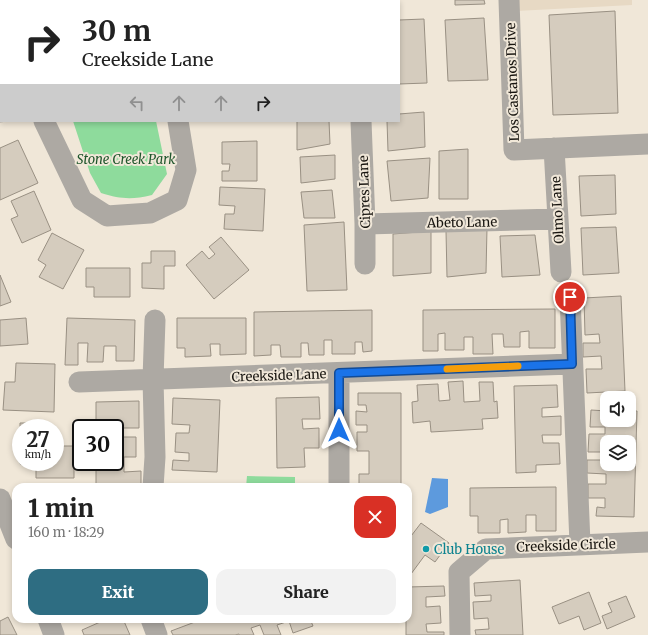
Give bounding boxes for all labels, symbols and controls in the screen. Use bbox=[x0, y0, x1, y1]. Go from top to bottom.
text: 30 m bbox=[82, 13, 151, 49]
icon: right bbox=[16, 16, 68, 68]
street label: Los Castanos Drive bbox=[502, 22, 523, 142]
text: Creekside Lane bbox=[82, 48, 213, 71]
icon: left bbox=[126, 92, 148, 114]
icon: ahead bbox=[168, 92, 190, 114]
icon: ahead bbox=[210, 92, 232, 114]
icon: right bbox=[252, 92, 274, 114]
park label: Stone Creek Park bbox=[77, 151, 175, 168]
street label: Cipres Lane bbox=[355, 155, 374, 229]
street label: Olmo Lane bbox=[547, 176, 568, 244]
street label: Abeto Lane bbox=[426, 213, 498, 232]
pin bbox=[553, 280, 587, 314]
icon: arrive bbox=[559, 286, 581, 308]
street label: Creekside Lane bbox=[231, 365, 327, 386]
map controls bbox=[600, 391, 636, 471]
button: sound bbox=[600, 391, 636, 427]
position arrow bbox=[318, 409, 360, 451]
speed limit sign: 30 bbox=[72, 419, 124, 471]
text: 27 bbox=[26, 427, 50, 452]
button: layers bbox=[600, 435, 636, 471]
text: km/h bbox=[25, 448, 51, 461]
text: 1 min bbox=[28, 493, 94, 524]
button: close bbox=[354, 496, 396, 538]
text: 160 m · 18:29 bbox=[28, 524, 104, 541]
street label: Creekside Circle bbox=[516, 535, 616, 556]
place label: Club House bbox=[434, 541, 505, 558]
marker: Club House bbox=[421, 544, 431, 554]
button: Exit bbox=[28, 569, 208, 615]
button: Share bbox=[216, 569, 396, 615]

